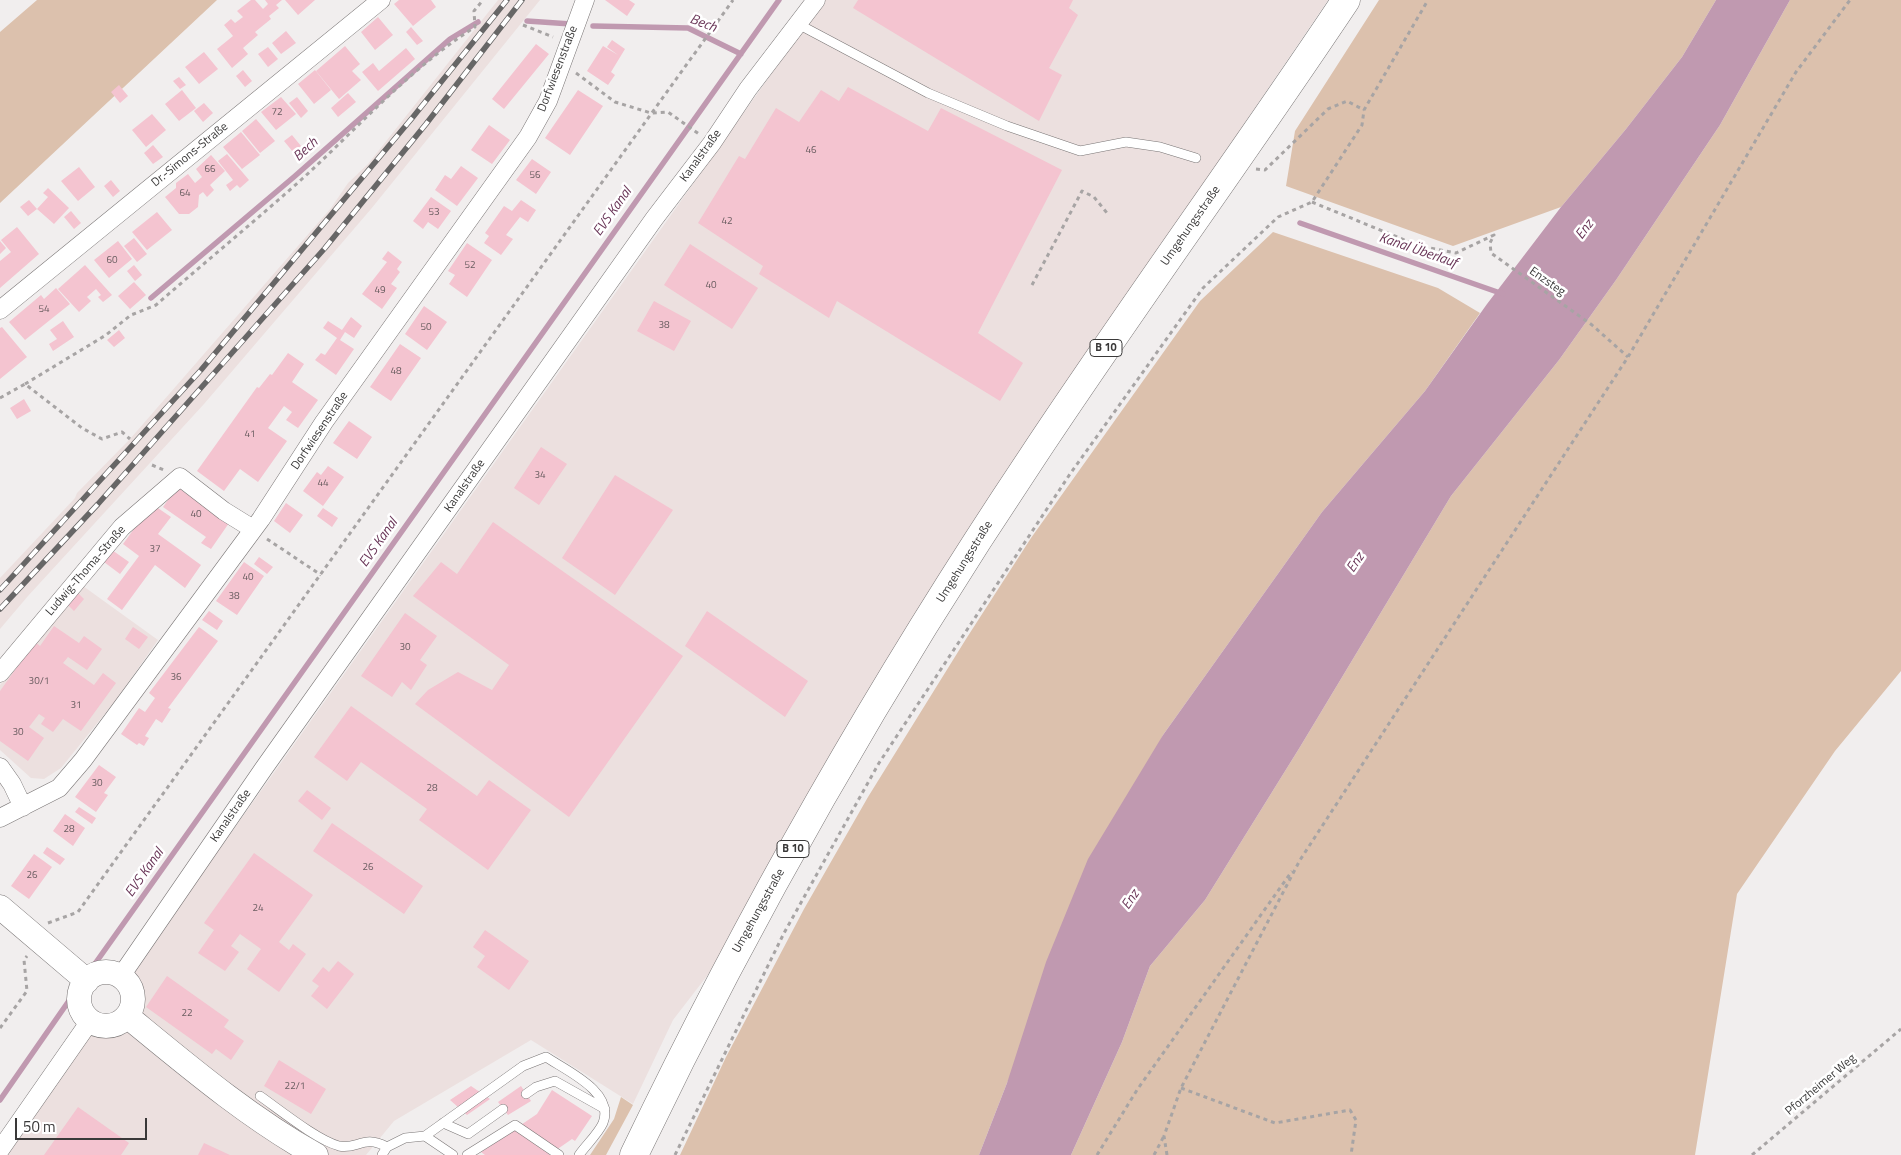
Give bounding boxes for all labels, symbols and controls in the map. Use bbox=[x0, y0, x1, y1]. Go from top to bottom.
water label: Bech bbox=[687, 11, 719, 37]
street label: Dorfwiesenstraße bbox=[535, 24, 581, 114]
house number: 72 bbox=[271, 107, 283, 119]
street label: Dr.-Simons-Straße bbox=[149, 120, 231, 190]
street label: Kanalstraße bbox=[677, 127, 725, 185]
water label: Bech bbox=[290, 135, 322, 165]
house number: 46 bbox=[805, 145, 817, 157]
house number: 66 bbox=[204, 164, 216, 176]
house number: 56 bbox=[529, 170, 541, 182]
street label: Umgehungsstraße bbox=[1158, 183, 1224, 269]
water label: EVS Kanal bbox=[590, 184, 636, 240]
house number: 64 bbox=[179, 188, 191, 200]
house number: 53 bbox=[428, 207, 440, 219]
house number: 42 bbox=[721, 216, 733, 228]
water label: Enz bbox=[1572, 217, 1598, 243]
water label: Kanal Überlauf bbox=[1377, 230, 1459, 272]
house number: 60 bbox=[106, 255, 118, 267]
house number: 52 bbox=[464, 260, 476, 272]
street label: Enzsteg bbox=[1526, 264, 1568, 300]
house number: 40 bbox=[705, 280, 717, 292]
house number: 49 bbox=[374, 285, 386, 297]
house number: 54 bbox=[38, 304, 50, 316]
house number: 38 bbox=[658, 320, 670, 332]
house number: 50 bbox=[420, 322, 432, 334]
road number: B 10 bbox=[1090, 339, 1122, 356]
house number: 48 bbox=[390, 366, 402, 378]
street label: Dorfwiesenstraße bbox=[289, 389, 351, 473]
house number: 41 bbox=[244, 429, 256, 441]
street label: Kanalstraße bbox=[442, 457, 488, 515]
house number: 34 bbox=[534, 470, 546, 482]
house number: 44 bbox=[317, 478, 329, 490]
house number: 40 bbox=[190, 509, 202, 521]
water label: EVS Kanal bbox=[356, 515, 402, 571]
street label: Umgehungsstraße bbox=[934, 518, 996, 606]
street label: Ludwig-Thoma-Straße bbox=[43, 523, 129, 619]
house number: 37 bbox=[149, 544, 161, 556]
water label: Enz bbox=[1343, 550, 1369, 576]
house number: 40 bbox=[242, 572, 254, 584]
house number: 38 bbox=[228, 591, 240, 603]
house number: 30 bbox=[399, 642, 411, 654]
house number: 36 bbox=[170, 672, 182, 684]
house number: 30/1 bbox=[29, 676, 49, 688]
house number: 31 bbox=[70, 700, 82, 712]
house number: 30 bbox=[12, 727, 24, 739]
house number: 30 bbox=[91, 778, 103, 790]
house number: 28 bbox=[426, 783, 438, 795]
street label: Kanalstraße bbox=[208, 787, 254, 845]
house number: 28 bbox=[63, 824, 75, 836]
road number: B 10 bbox=[777, 841, 809, 858]
water label: EVS Kanal bbox=[122, 845, 168, 901]
house number: 26 bbox=[362, 862, 374, 874]
street label: Umgehungsstraße bbox=[730, 866, 788, 956]
house number: 26 bbox=[26, 870, 38, 882]
water label: Enz bbox=[1118, 887, 1144, 913]
house number: 24 bbox=[252, 903, 264, 915]
house number: 22 bbox=[181, 1008, 193, 1020]
street label: Pforzheimer Weg bbox=[1783, 1051, 1859, 1119]
house number: 22/1 bbox=[285, 1081, 305, 1093]
scale bar bbox=[18, 1108, 150, 1140]
text: 50 m bbox=[23, 1115, 56, 1138]

